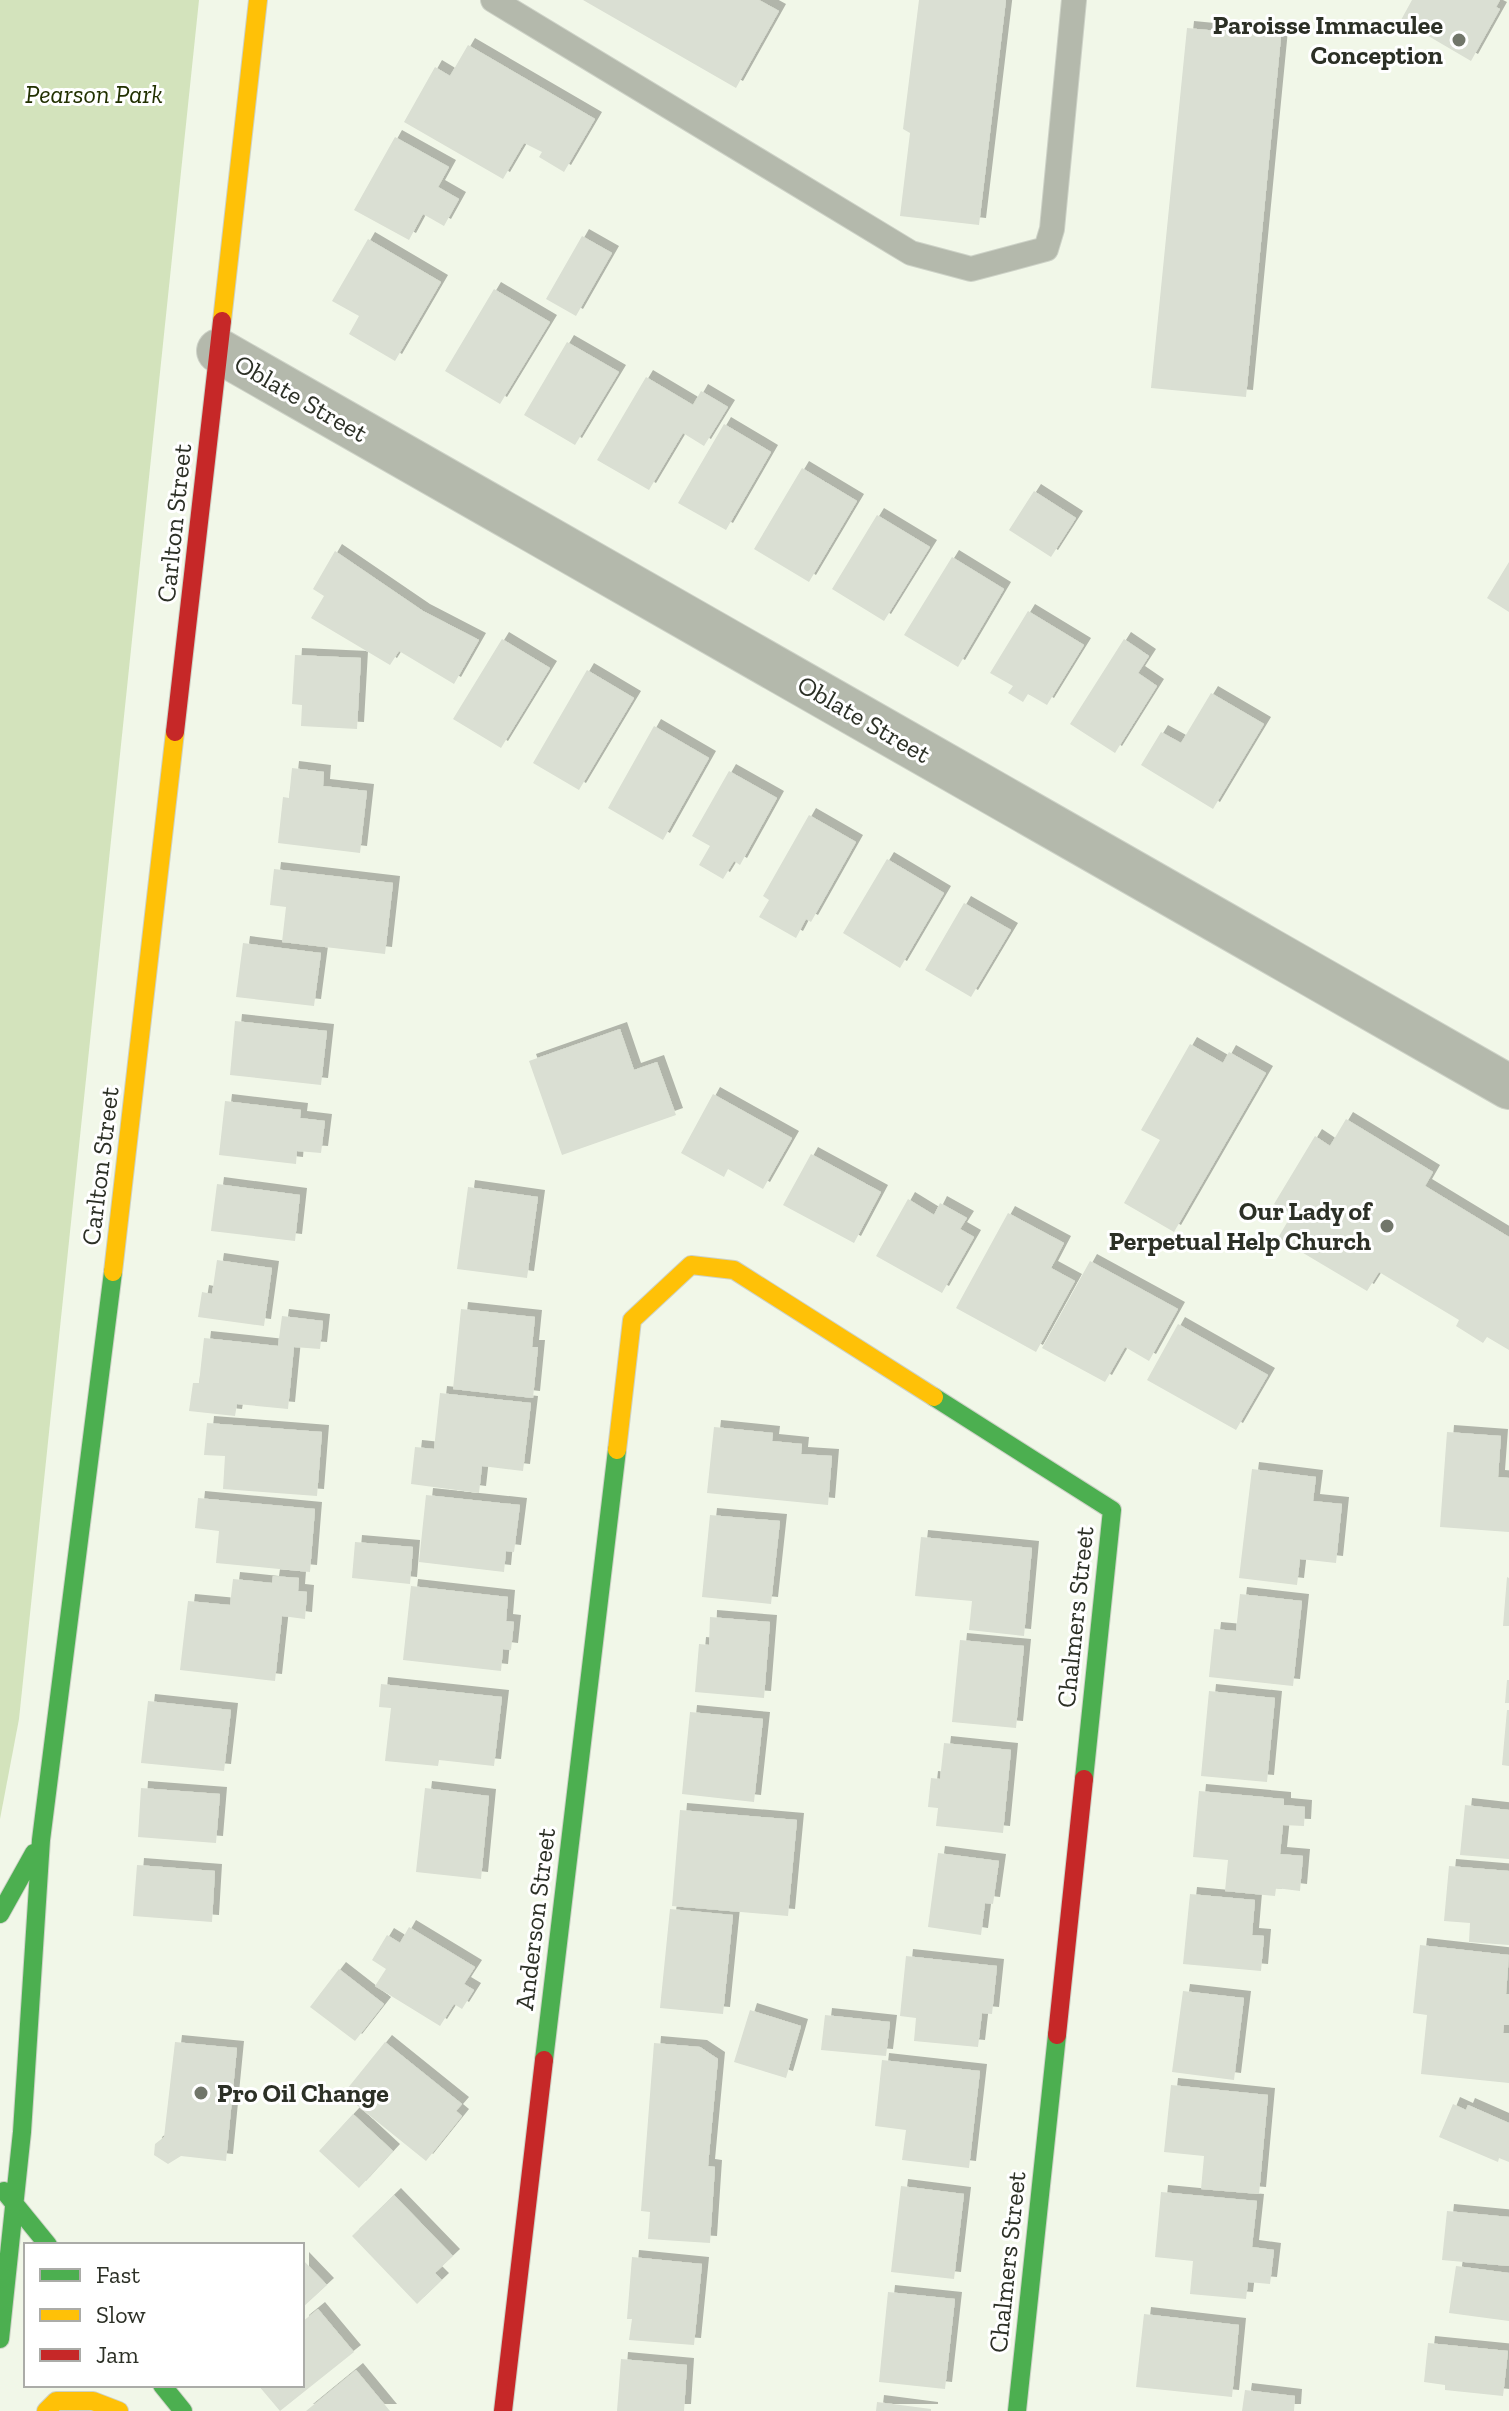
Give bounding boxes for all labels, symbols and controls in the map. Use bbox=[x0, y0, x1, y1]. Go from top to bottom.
place label: Paroisse Immaculee Conception bbox=[1213, 9, 1444, 71]
marker: Paroisse Immaculee Conception bbox=[1450, 31, 1468, 49]
park label: Pearson Park bbox=[25, 78, 163, 110]
street label: Oblate Street bbox=[229, 347, 374, 449]
street label: Carlton Street bbox=[150, 442, 198, 604]
street label: Oblate Street bbox=[792, 668, 937, 770]
street label: Carlton Street bbox=[74, 1085, 126, 1247]
place label: Our Lady of Perpetual Help Church bbox=[1109, 1195, 1374, 1257]
marker: Our Lady of Perpetual Help Church bbox=[1378, 1217, 1396, 1235]
street label: Chalmers Street bbox=[1050, 1524, 1100, 1709]
street label: Anderson Street bbox=[508, 1826, 562, 2012]
place label: Pro Oil Change bbox=[217, 2077, 389, 2109]
marker: Pro Oil Change bbox=[192, 2084, 210, 2102]
street label: Chalmers Street bbox=[982, 2169, 1032, 2354]
legend bbox=[24, 2243, 304, 2387]
text: Fast bbox=[96, 2260, 140, 2289]
text: Slow bbox=[96, 2300, 146, 2329]
text: Jam bbox=[96, 2340, 139, 2369]

